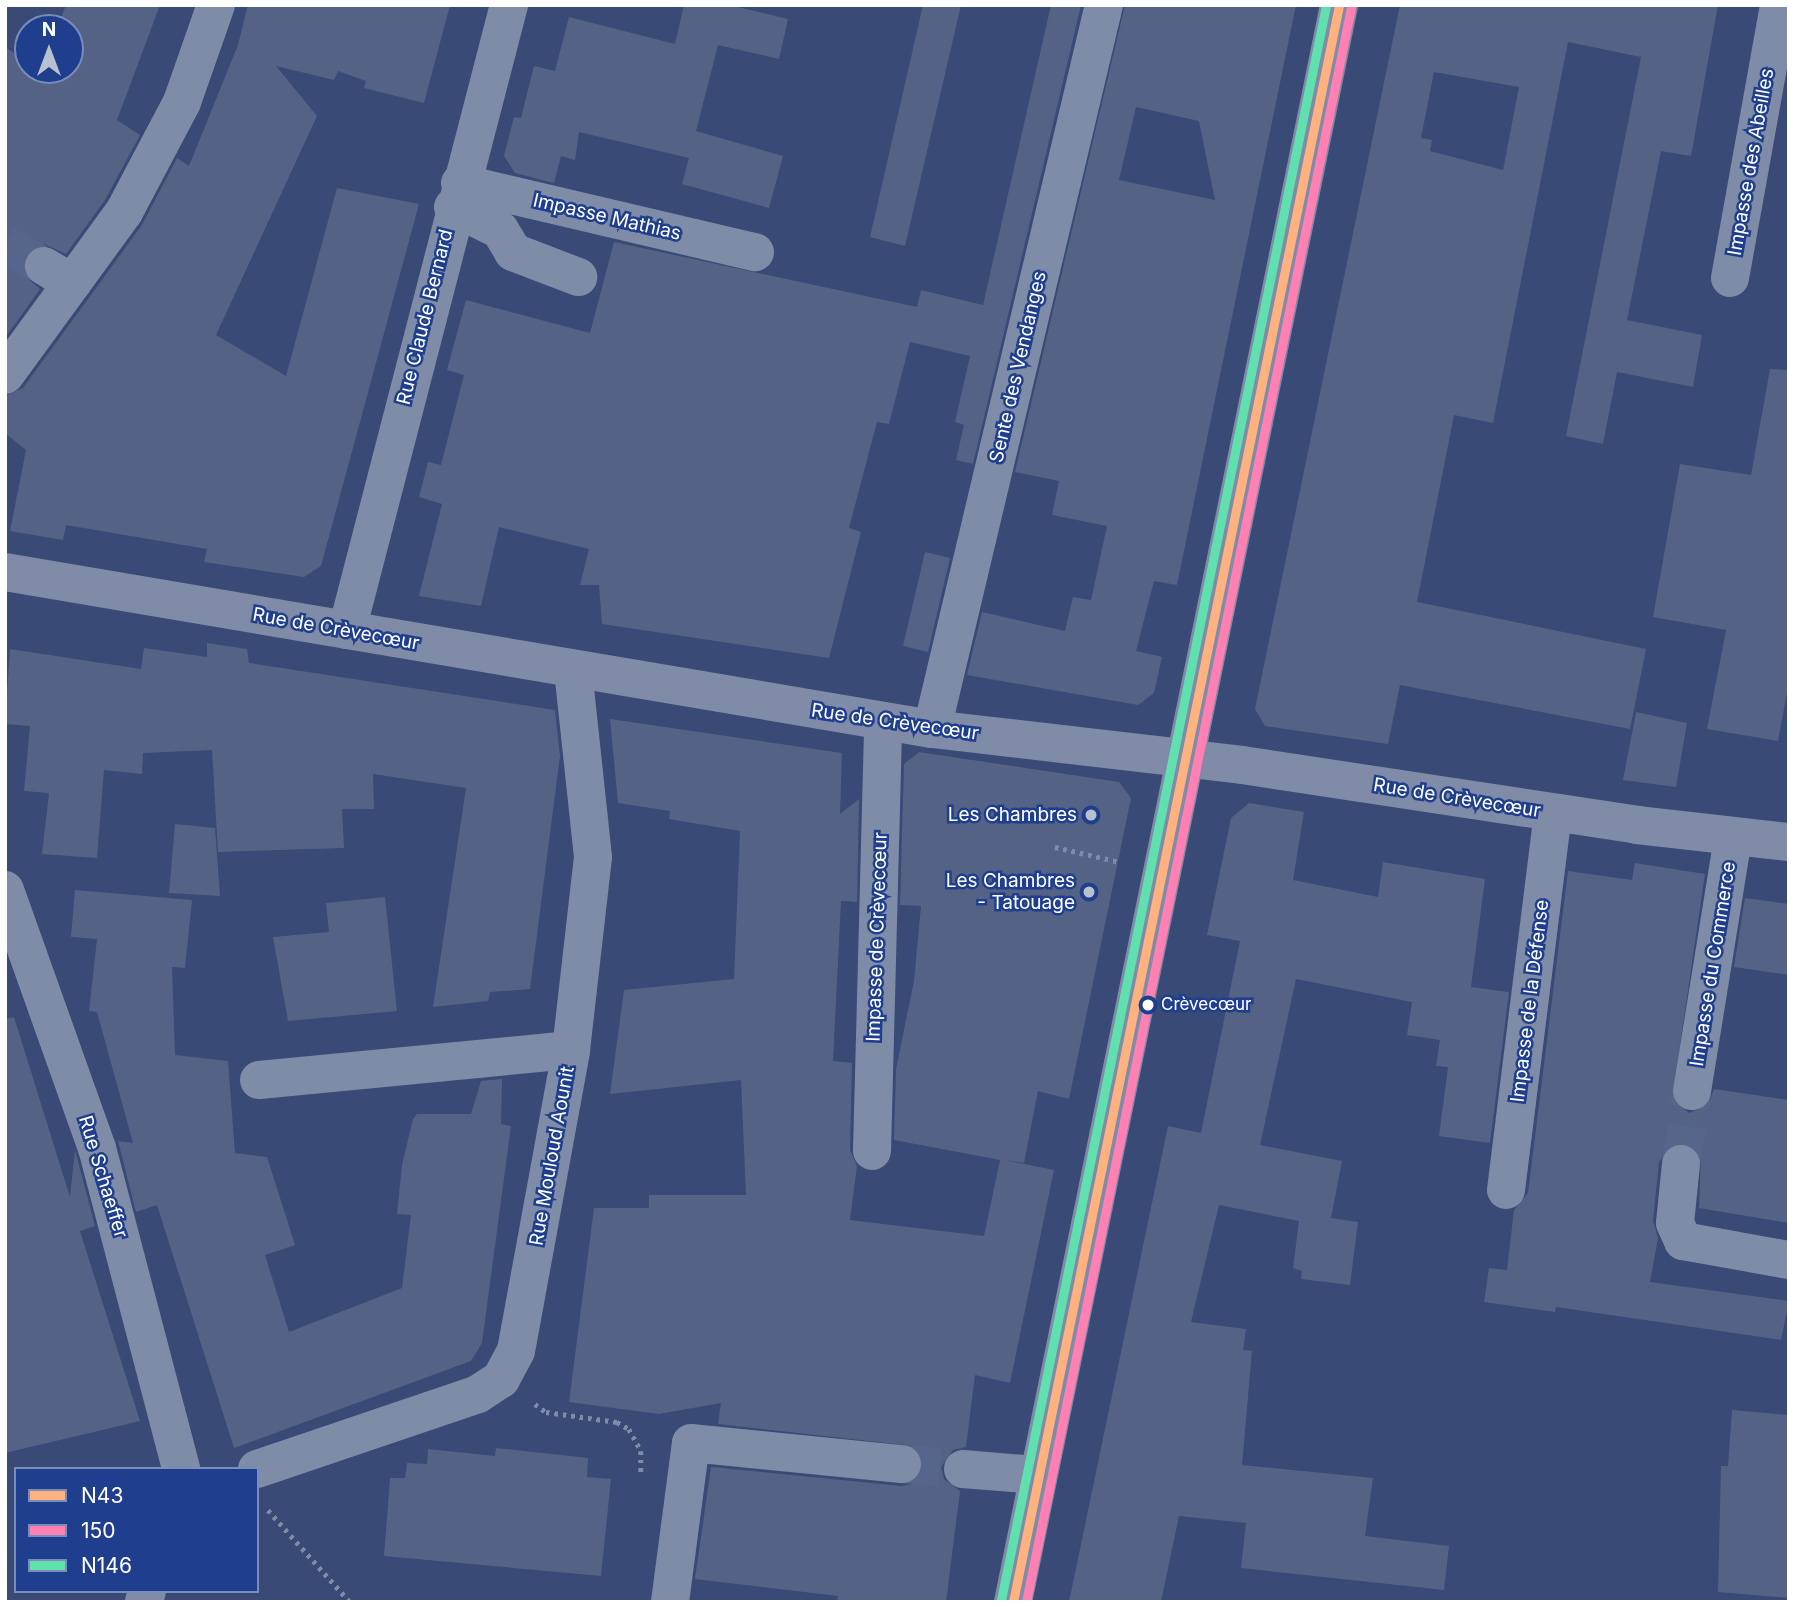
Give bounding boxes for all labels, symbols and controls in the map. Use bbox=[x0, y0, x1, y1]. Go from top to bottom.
north arrow bbox=[14, 14, 84, 84]
text: N bbox=[42, 18, 56, 41]
street label: Impasse des Abeilles bbox=[1723, 67, 1779, 257]
street label: Impasse Mathias bbox=[531, 189, 683, 245]
street label: Rue Claude Bernard bbox=[392, 227, 458, 407]
street label: Sente des Vendanges bbox=[985, 269, 1051, 465]
street label: Rue de Crèvecœur bbox=[251, 603, 421, 655]
street label: Rue de Crèvecœur bbox=[810, 699, 980, 745]
street label: Rue de Crèvecœur bbox=[1372, 774, 1542, 822]
place label: Les Chambres bbox=[948, 804, 1077, 826]
marker: Les Chambres bbox=[1083, 807, 1099, 823]
street label: Impasse de Crèvecœur bbox=[862, 832, 892, 1042]
street label: Impasse du Commerce bbox=[1686, 860, 1740, 1068]
place label: Les Chambres - Tatouage bbox=[946, 870, 1075, 914]
marker: Les Chambres - Tatouage bbox=[1081, 884, 1097, 900]
street label: Impasse de la Défense bbox=[1506, 898, 1554, 1104]
place label: Crèvecœur bbox=[1161, 995, 1251, 1015]
marker: Crèvecœur bbox=[1141, 998, 1155, 1012]
street label: Rue Mouloud Aounit bbox=[525, 1065, 579, 1247]
street label: Rue Schaeffer bbox=[74, 1113, 132, 1241]
legend bbox=[14, 1467, 259, 1593]
text: N43 bbox=[81, 1483, 123, 1508]
text: 150 bbox=[81, 1518, 116, 1543]
text: N146 bbox=[81, 1553, 132, 1578]

